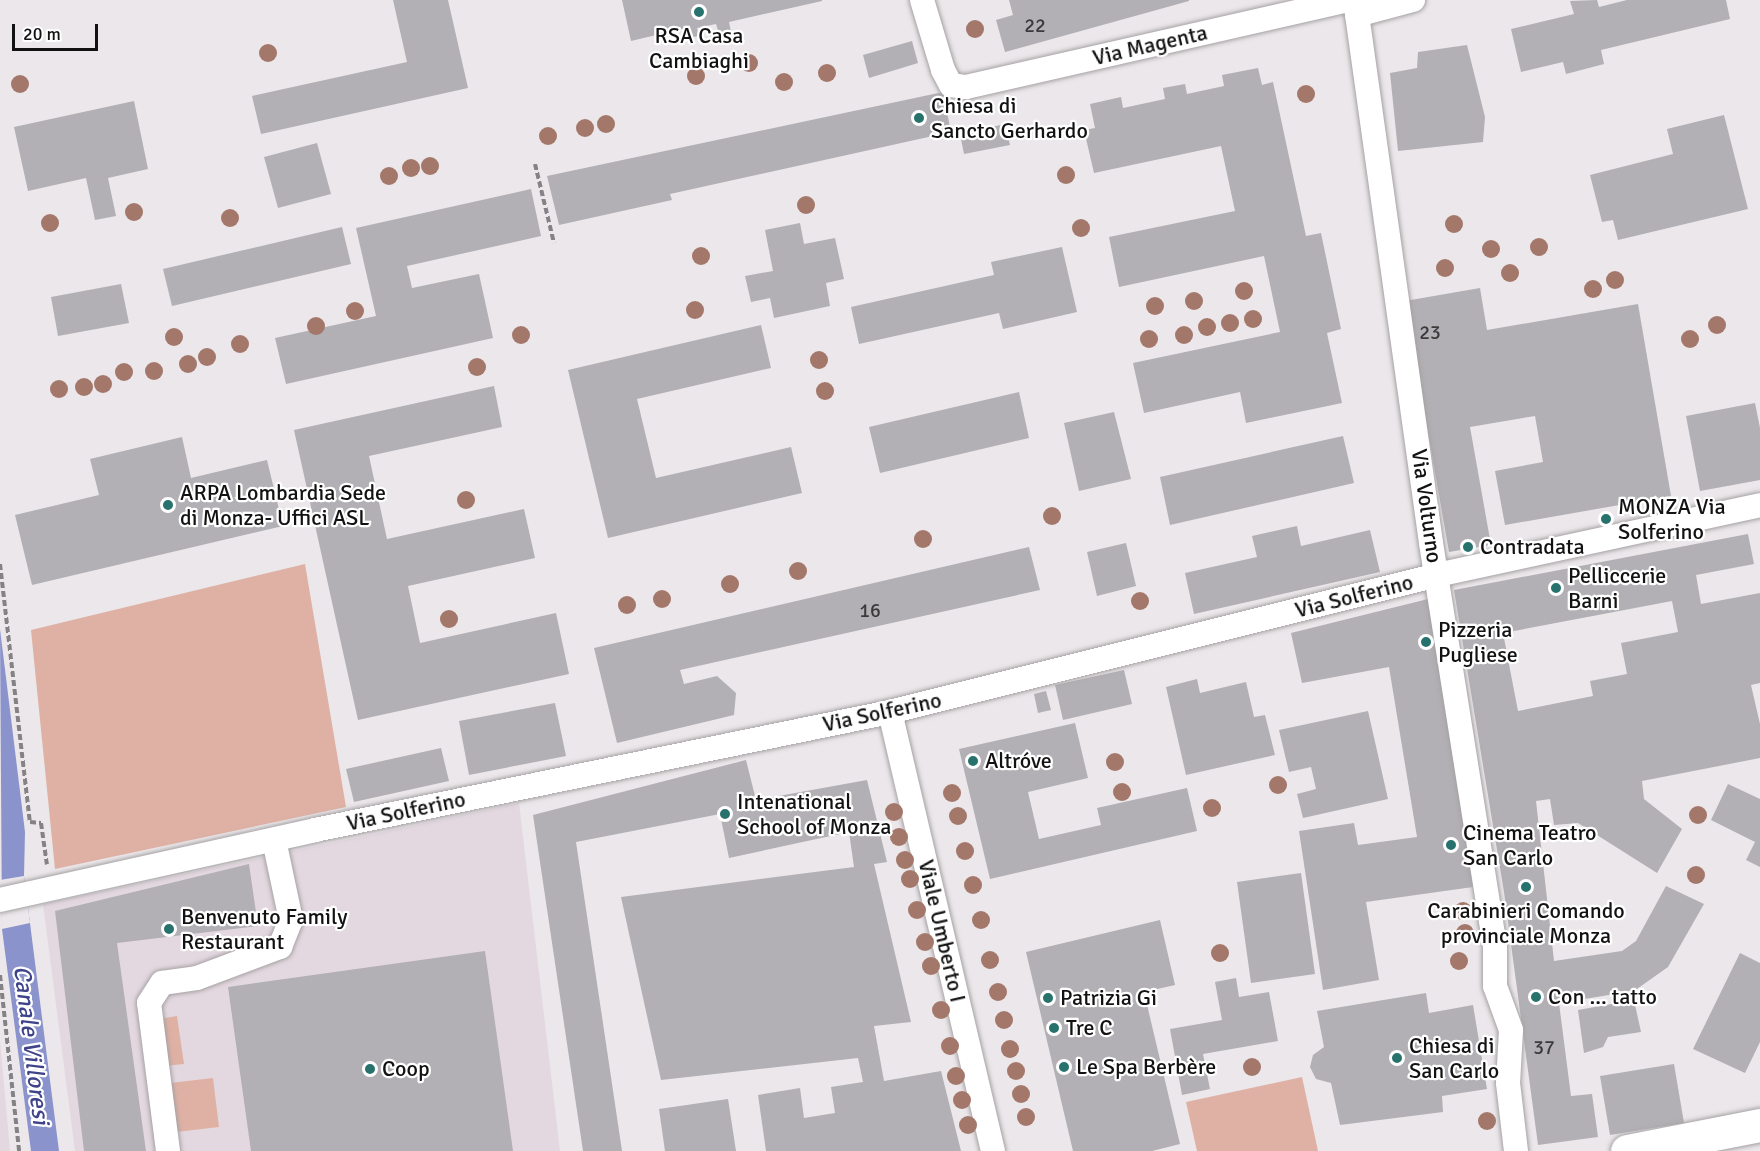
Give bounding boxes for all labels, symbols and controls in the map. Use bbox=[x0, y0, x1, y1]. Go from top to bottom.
marker: RSA Casa Cambiaghi bbox=[692, 5, 706, 19]
scale bar bbox=[15, 12, 100, 50]
house number: 22 bbox=[1024, 13, 1046, 37]
street label: Via Magenta bbox=[1090, 19, 1210, 71]
place label: RSA Casa Cambiaghi bbox=[649, 22, 749, 74]
text: 20 m bbox=[23, 23, 61, 45]
place label: Chiesa di Sancto Gerhardo bbox=[931, 92, 1088, 144]
marker: Chiesa di Sancto Gerhardo bbox=[912, 111, 926, 125]
house number: 23 bbox=[1419, 320, 1441, 344]
street label: Via Volturno bbox=[1406, 447, 1448, 565]
place label: ARPA Lombardia Sede di Monza- Uffici ASL bbox=[180, 479, 386, 530]
place label: MONZA Via Solferino bbox=[1618, 493, 1726, 544]
marker: ARPA Lombardia Sede di Monza- Uffici ASL bbox=[161, 498, 175, 512]
marker: MONZA Via Solferino bbox=[1599, 512, 1613, 526]
place label: Contradata bbox=[1480, 534, 1585, 560]
marker: Contradata bbox=[1461, 540, 1475, 554]
place label: Pelliccerie Barni bbox=[1568, 562, 1666, 614]
street label: Via Solferino bbox=[1292, 569, 1416, 623]
marker: Pelliccerie Barni bbox=[1549, 581, 1563, 595]
house number: 16 bbox=[859, 598, 881, 622]
place label: Pizzeria Pugliese bbox=[1438, 616, 1518, 668]
marker: Pizzeria Pugliese bbox=[1419, 635, 1433, 649]
street label: Via Solferino bbox=[820, 687, 944, 737]
place label: Altróve bbox=[985, 748, 1052, 774]
marker: Altróve bbox=[966, 754, 980, 768]
street label: Via Solferino bbox=[344, 786, 468, 836]
place label: Intenational School of Monza bbox=[737, 788, 891, 840]
marker: Intenational School of Monza bbox=[718, 807, 732, 821]
place label: Cinema Teatro San Carlo bbox=[1463, 819, 1597, 870]
marker: Cinema Teatro San Carlo bbox=[1444, 838, 1458, 852]
street label: Viale Umberto I bbox=[913, 857, 971, 1005]
marker: Carabinieri Comando provinciale Monza bbox=[1519, 880, 1533, 894]
place label: Carabinieri Comando provinciale Monza bbox=[1427, 897, 1625, 948]
place label: Benvenuto Family Restaurant bbox=[181, 903, 347, 954]
marker: Benvenuto Family Restaurant bbox=[162, 922, 176, 936]
water label: Canale Villoresi bbox=[7, 964, 55, 1126]
place label: Con ... tatto bbox=[1548, 984, 1657, 1010]
place label: Patrizia Gi bbox=[1060, 985, 1157, 1011]
marker: Con ... tatto bbox=[1529, 990, 1543, 1004]
marker: Patrizia Gi bbox=[1041, 991, 1055, 1005]
place label: Tre C bbox=[1066, 1015, 1113, 1041]
marker: Tre C bbox=[1047, 1021, 1061, 1035]
place label: Chiesa di San Carlo bbox=[1409, 1032, 1499, 1084]
house number: 37 bbox=[1533, 1035, 1555, 1059]
marker: Chiesa di San Carlo bbox=[1390, 1051, 1404, 1065]
place label: Le Spa Berbère bbox=[1076, 1054, 1216, 1080]
place label: Coop bbox=[382, 1056, 430, 1082]
marker: Le Spa Berbère bbox=[1057, 1060, 1071, 1074]
marker: Coop bbox=[363, 1062, 377, 1076]

